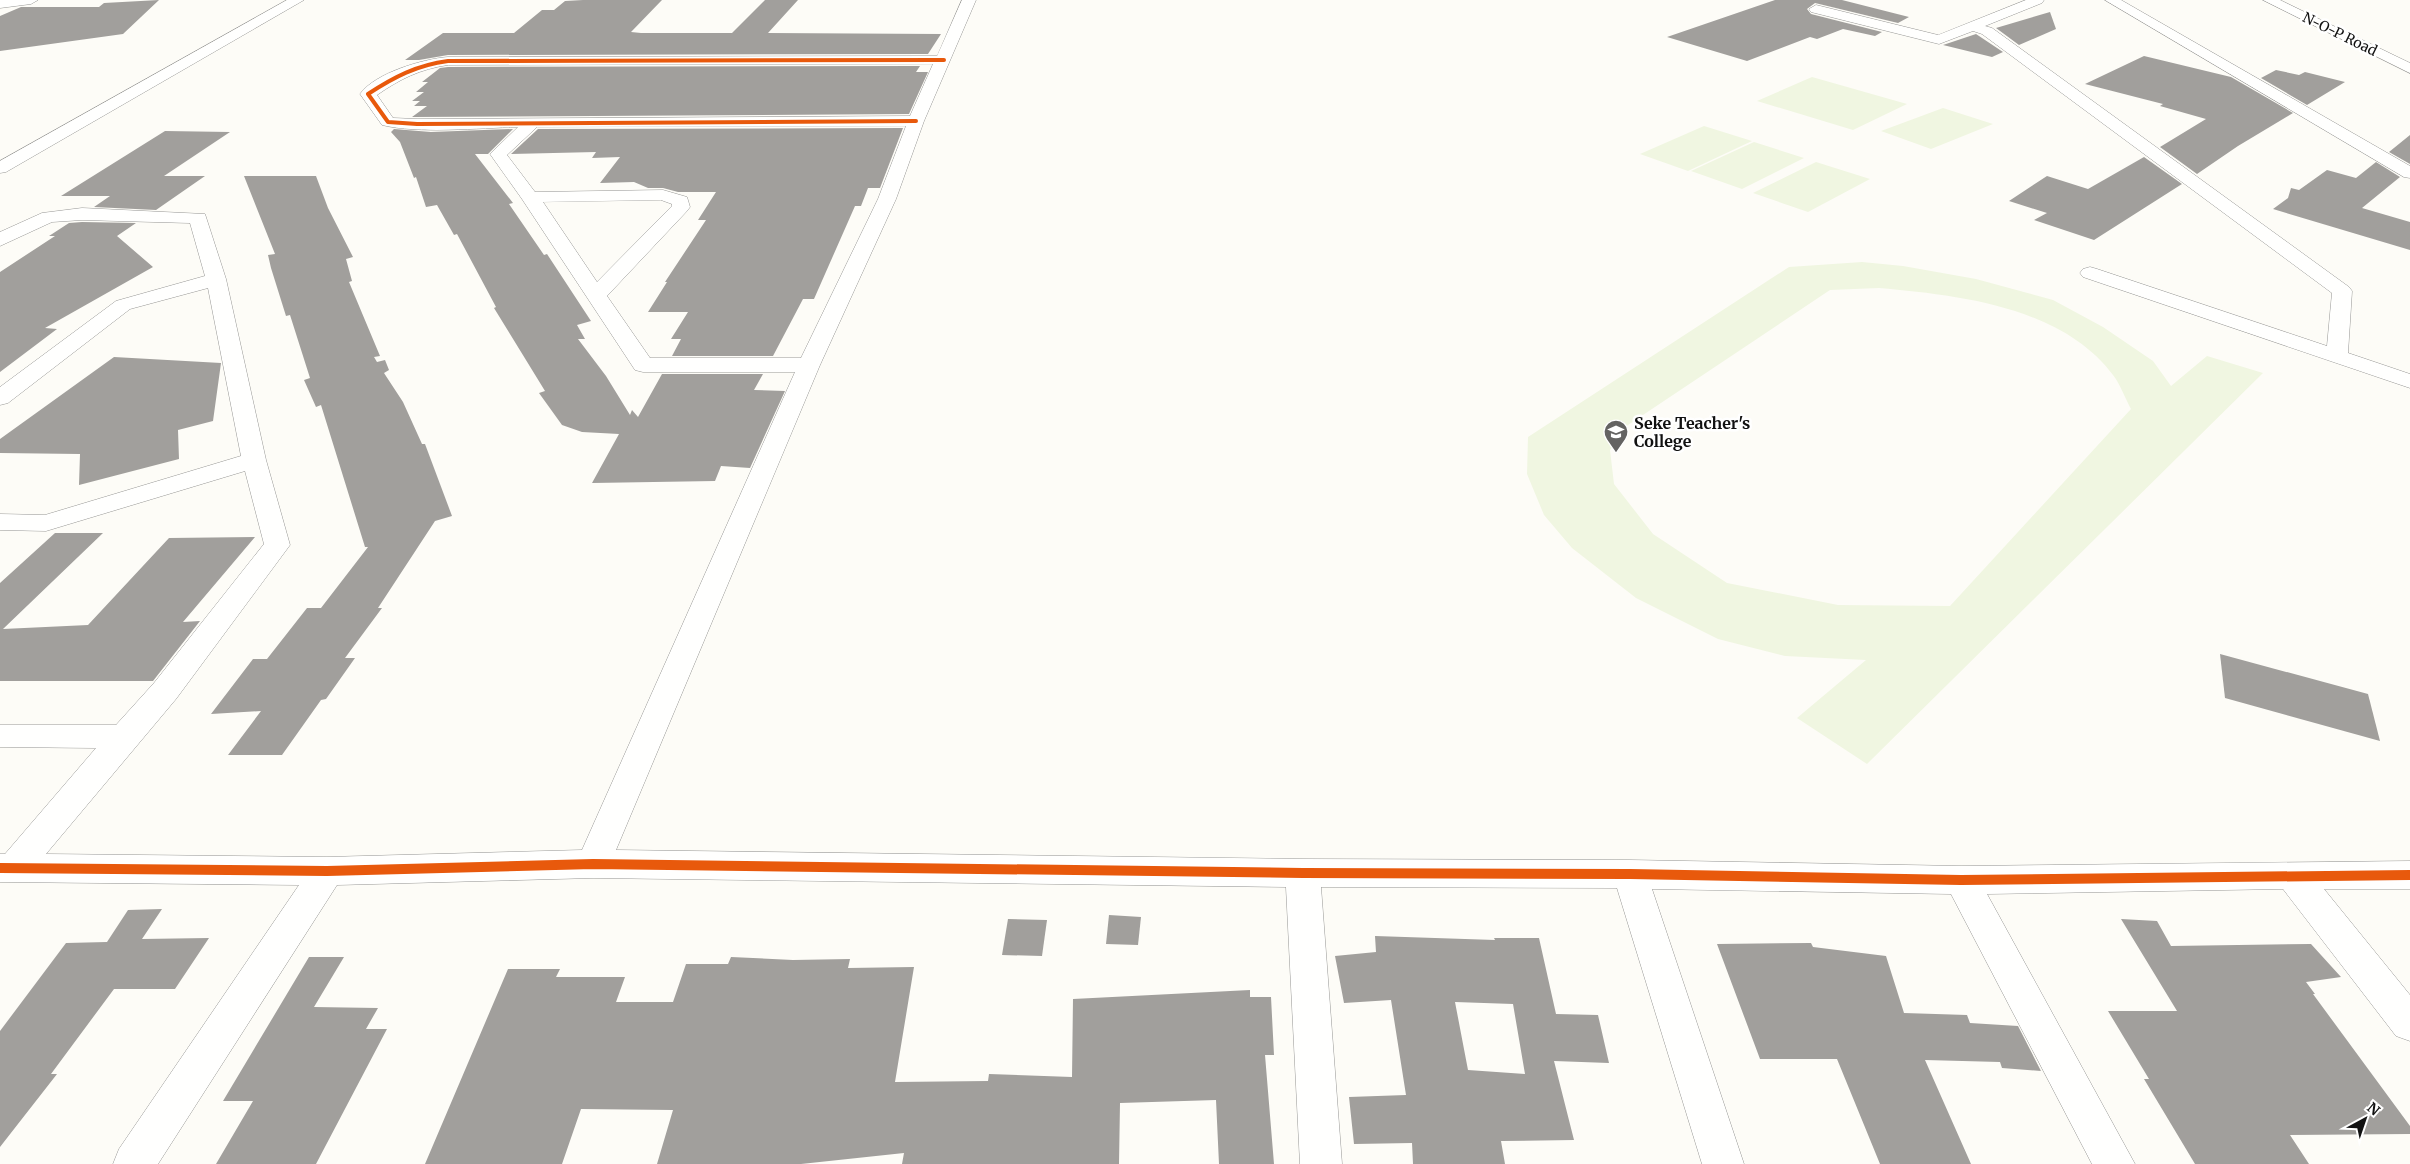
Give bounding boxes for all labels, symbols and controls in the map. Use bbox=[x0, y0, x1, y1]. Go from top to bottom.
street label: N-O-P Road bbox=[2300, 8, 2381, 60]
place label: Seke Teacher's College bbox=[1634, 413, 1750, 451]
school or university icon: Seke Teacher's College bbox=[1603, 419, 1629, 453]
north arrow bbox=[2340, 1094, 2390, 1144]
text: N bbox=[2363, 1099, 2383, 1119]

